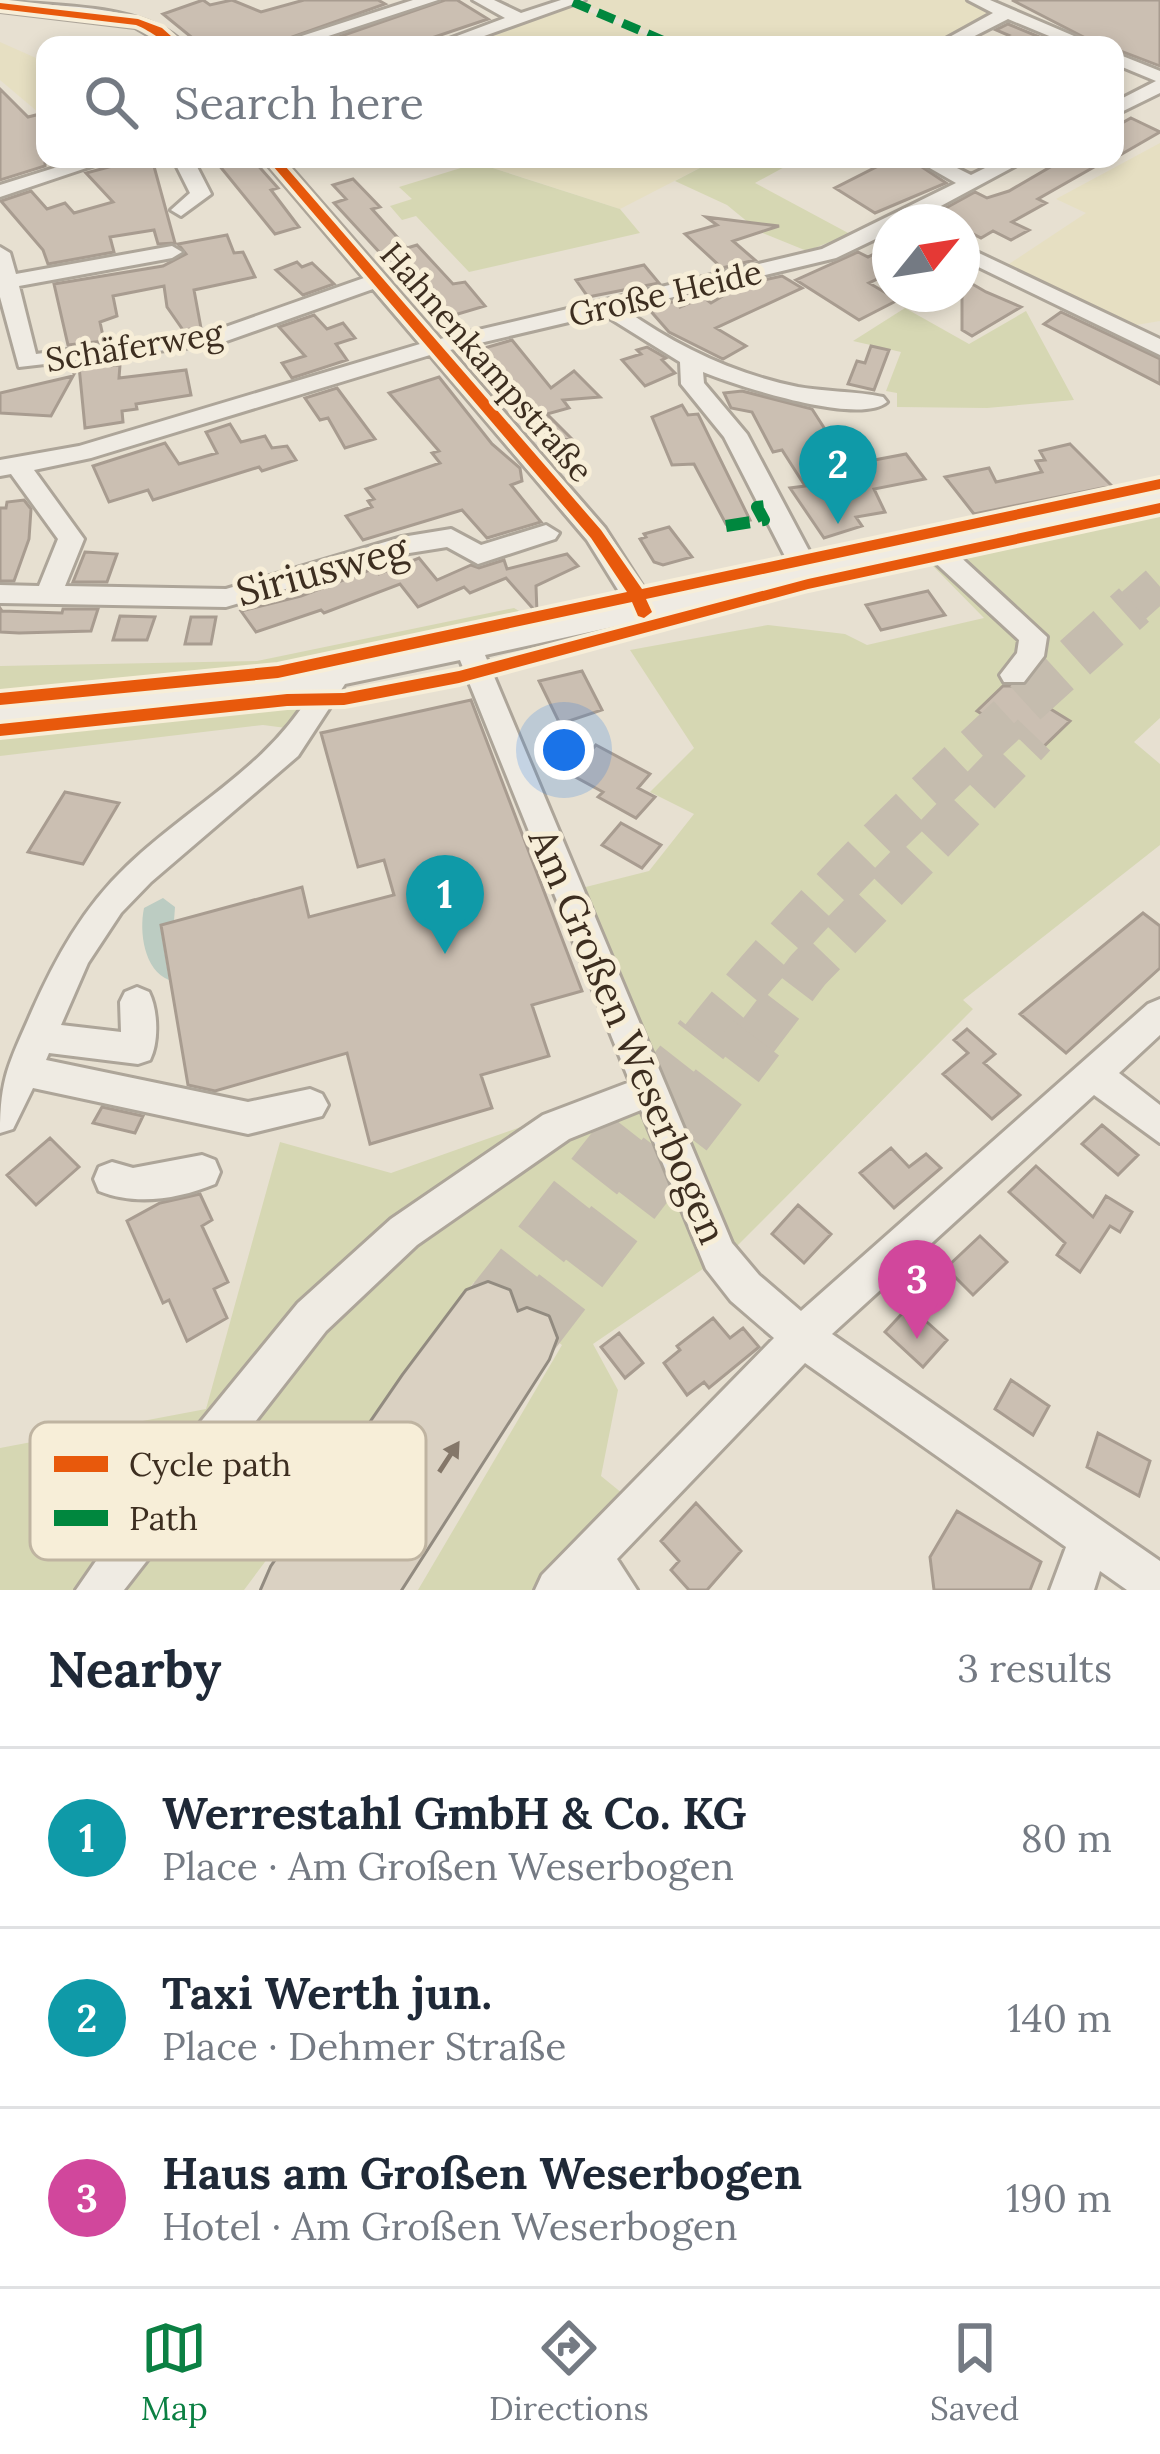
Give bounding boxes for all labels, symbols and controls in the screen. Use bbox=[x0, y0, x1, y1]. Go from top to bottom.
search box bbox=[36, 36, 1124, 168]
icon: search bbox=[78, 69, 144, 135]
text: Search here bbox=[174, 74, 424, 131]
north arrow bbox=[872, 204, 980, 312]
street label: Hahnenkampstraße bbox=[372, 234, 602, 490]
street label: Große Heide bbox=[564, 250, 766, 336]
street label: Schäferweg bbox=[42, 311, 226, 381]
pin: 2 bbox=[799, 425, 877, 524]
street label: Siriusweg bbox=[231, 523, 415, 617]
your location bbox=[534, 720, 594, 780]
street label: Am Großen Weserbogen bbox=[517, 820, 738, 1251]
pin: 1 bbox=[406, 855, 484, 954]
pin: 3 bbox=[878, 1240, 956, 1339]
legend bbox=[30, 1422, 426, 1560]
one-way arrow bbox=[437, 1440, 459, 1473]
text: Cycle path bbox=[129, 1443, 291, 1485]
text: Path bbox=[129, 1497, 198, 1539]
text: Nearby bbox=[48, 1636, 221, 1701]
text: 3 results bbox=[957, 1643, 1112, 1693]
text: Werrestahl GmbH & Co. KG bbox=[162, 1784, 746, 1841]
text: 1 bbox=[79, 1813, 95, 1863]
text: 80 m bbox=[1021, 1813, 1112, 1863]
text: Place · Am Großen Weserbogen bbox=[162, 1841, 734, 1891]
text: Taxi Werth jun. bbox=[162, 1964, 492, 2021]
text: 2 bbox=[77, 1993, 97, 2043]
text: 140 m bbox=[1007, 1993, 1112, 2043]
text: Place · Dehmer Straße bbox=[162, 2021, 566, 2071]
text: Haus am Großen Weserbogen bbox=[162, 2144, 802, 2201]
text: 3 bbox=[76, 2173, 98, 2223]
text: 190 m bbox=[1006, 2173, 1112, 2223]
text: Hotel · Am Großen Weserbogen bbox=[162, 2201, 738, 2251]
tab: Map bbox=[141, 2315, 208, 2429]
tab: Directions bbox=[489, 2315, 649, 2429]
tab: Saved bbox=[930, 2315, 1019, 2429]

